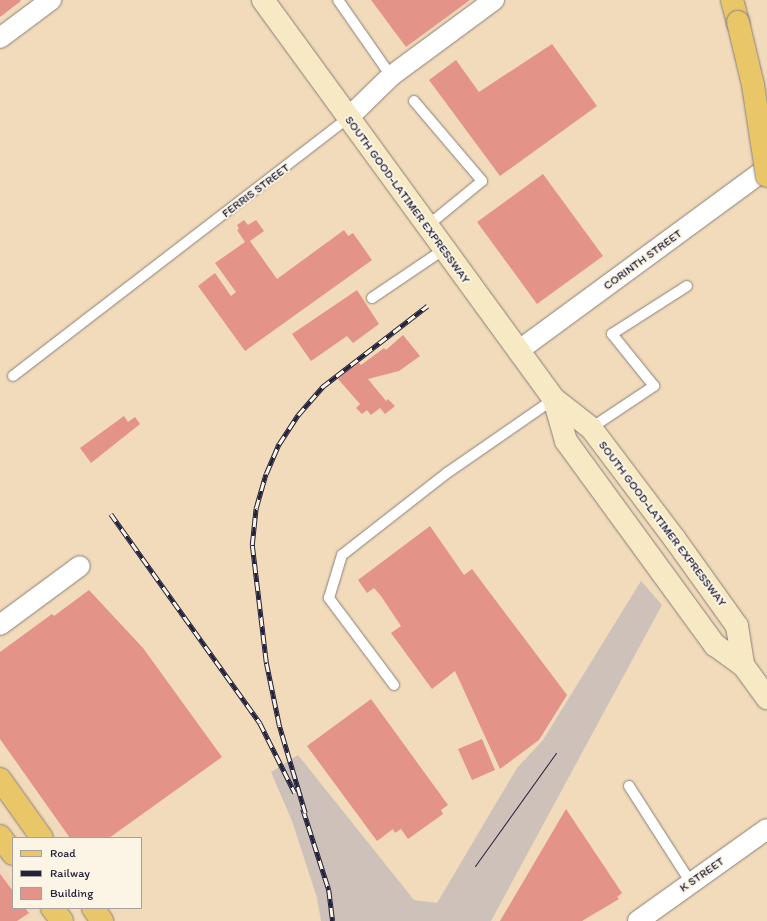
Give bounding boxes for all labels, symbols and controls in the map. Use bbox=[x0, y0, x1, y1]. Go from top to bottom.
street label: SOUTH GOOD-LATIMER EXPRESSWAY bbox=[341, 113, 473, 287]
street label: FERRIS STREET bbox=[219, 161, 293, 221]
street label: CORINTH STREET bbox=[601, 227, 685, 293]
street label: SOUTH GOOD-LATIMER EXPRESSWAY bbox=[595, 438, 729, 610]
legend bbox=[12, 837, 142, 909]
text: Road bbox=[50, 846, 76, 860]
street label: K STREET bbox=[677, 854, 727, 896]
text: Railway bbox=[50, 866, 90, 880]
text: Building bbox=[50, 886, 93, 900]

